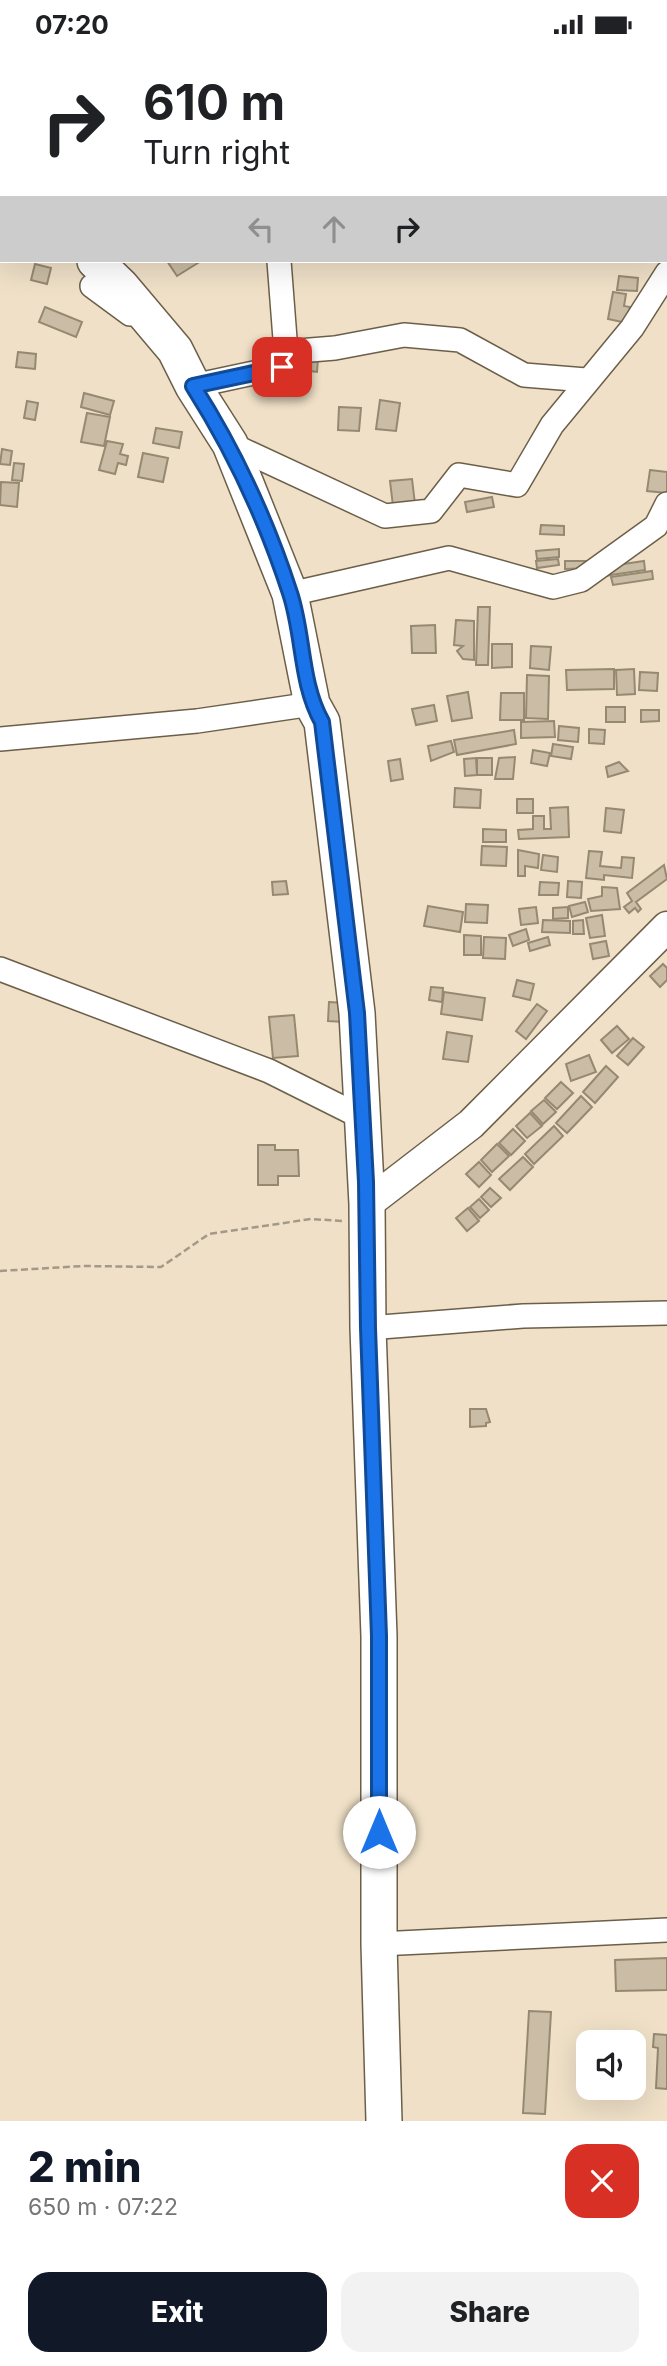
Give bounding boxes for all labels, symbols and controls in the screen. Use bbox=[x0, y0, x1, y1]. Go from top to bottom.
text: 07:20 bbox=[35, 9, 109, 40]
text: 610 m bbox=[143, 73, 285, 132]
icon: right bbox=[28, 77, 119, 168]
text: Turn right bbox=[143, 133, 290, 172]
icon: left bbox=[242, 210, 280, 248]
icon: ahead bbox=[315, 210, 353, 248]
icon: right bbox=[388, 210, 426, 248]
pin bbox=[252, 337, 312, 397]
icon: arrive bbox=[263, 348, 301, 386]
position arrow bbox=[342, 1795, 416, 1869]
map controls bbox=[576, 2030, 646, 2100]
button: sound bbox=[576, 2030, 646, 2100]
text: 2 min bbox=[28, 2141, 142, 2192]
button: close bbox=[565, 2144, 639, 2218]
text: 650 m · 07:22 bbox=[28, 2193, 178, 2221]
button: Exit bbox=[28, 2272, 327, 2352]
button: Share bbox=[341, 2272, 639, 2352]

